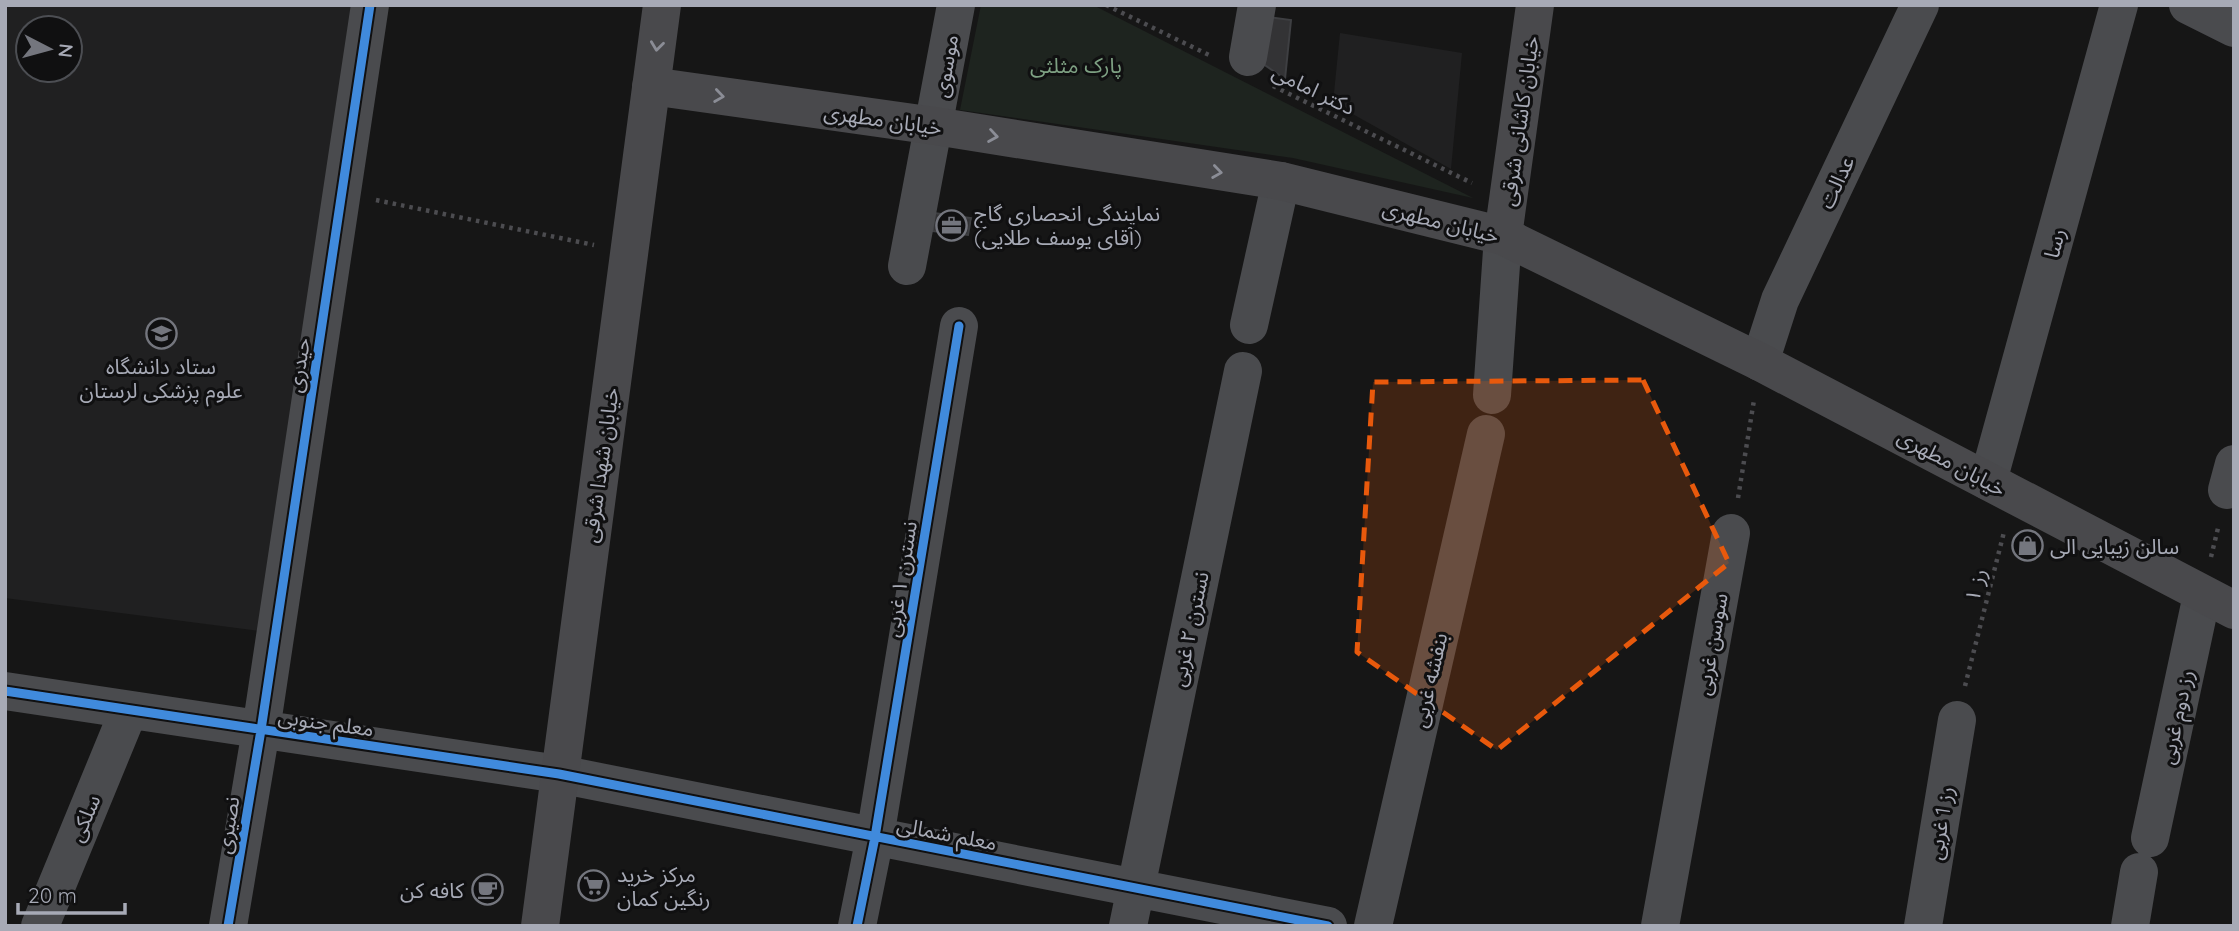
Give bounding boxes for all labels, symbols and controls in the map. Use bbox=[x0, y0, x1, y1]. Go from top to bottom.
north arrow bbox=[14, 14, 84, 84]
street label: موسوی bbox=[927, 33, 963, 99]
street label: خیابان کاشانی شرقی bbox=[1494, 34, 1544, 208]
one-way arrow bbox=[649, 40, 664, 52]
text: N bbox=[53, 43, 79, 59]
park label: پارک مثلثی bbox=[1030, 52, 1122, 79]
street label: دکتر امامی bbox=[1268, 58, 1360, 120]
one-way arrow bbox=[713, 88, 725, 103]
street label: خیابان مطهری bbox=[822, 98, 944, 140]
one-way arrow bbox=[987, 128, 998, 143]
street label: عدالت bbox=[1813, 152, 1859, 212]
one-way arrow bbox=[1211, 164, 1223, 179]
street label: خیابان مطهری bbox=[1380, 194, 1502, 248]
place label: نمایندگی انحصاری گاج (آقای یوسف طلایی) bbox=[974, 200, 1160, 250]
office icon: نمایندگی انحصاری گاج (آقای یوسف طلایی) bbox=[934, 208, 968, 242]
street label: رسا bbox=[2038, 225, 2070, 261]
school or university icon: ستاد دانشگاه علوم پزشکی لرستان bbox=[144, 317, 178, 351]
street label: حیدری bbox=[281, 336, 315, 394]
place label: ستاد دانشگاه علوم پزشکی لرستان bbox=[80, 353, 242, 407]
street label: خیابان شهدا شرقی bbox=[576, 386, 624, 544]
street label: خیابان مطهری bbox=[1893, 423, 2011, 501]
street label: نسترن ۱ غربی bbox=[878, 519, 922, 639]
shop icon: سالن زیبایی الی bbox=[2010, 529, 2044, 563]
place label: سالن زیبایی الی bbox=[2050, 533, 2179, 559]
street label: رز ۱ bbox=[1958, 566, 1992, 604]
street label: نسترن ۲ غربی bbox=[1164, 569, 1214, 689]
street label: سوسن غربی bbox=[1689, 591, 1733, 697]
street label: بنفشه غربی bbox=[1405, 630, 1453, 730]
street label: رز دوم غربی bbox=[2153, 667, 2203, 767]
street label: معلم جنوبی bbox=[276, 702, 376, 745]
street label: رز 1 غربی bbox=[1921, 784, 1959, 862]
street label: سلکی bbox=[62, 790, 106, 846]
street label: نصیری bbox=[210, 794, 244, 856]
street label: معلم شمالی bbox=[894, 811, 999, 858]
place label: مرکز خرید رنگین کمان bbox=[617, 861, 711, 911]
supermarket icon: مرکز خرید رنگین کمان bbox=[577, 869, 611, 903]
scale bar bbox=[18, 872, 124, 916]
cafe icon: کافه کن bbox=[470, 873, 504, 907]
place label: کافه کن bbox=[400, 877, 464, 903]
text: 20 m bbox=[28, 882, 77, 908]

